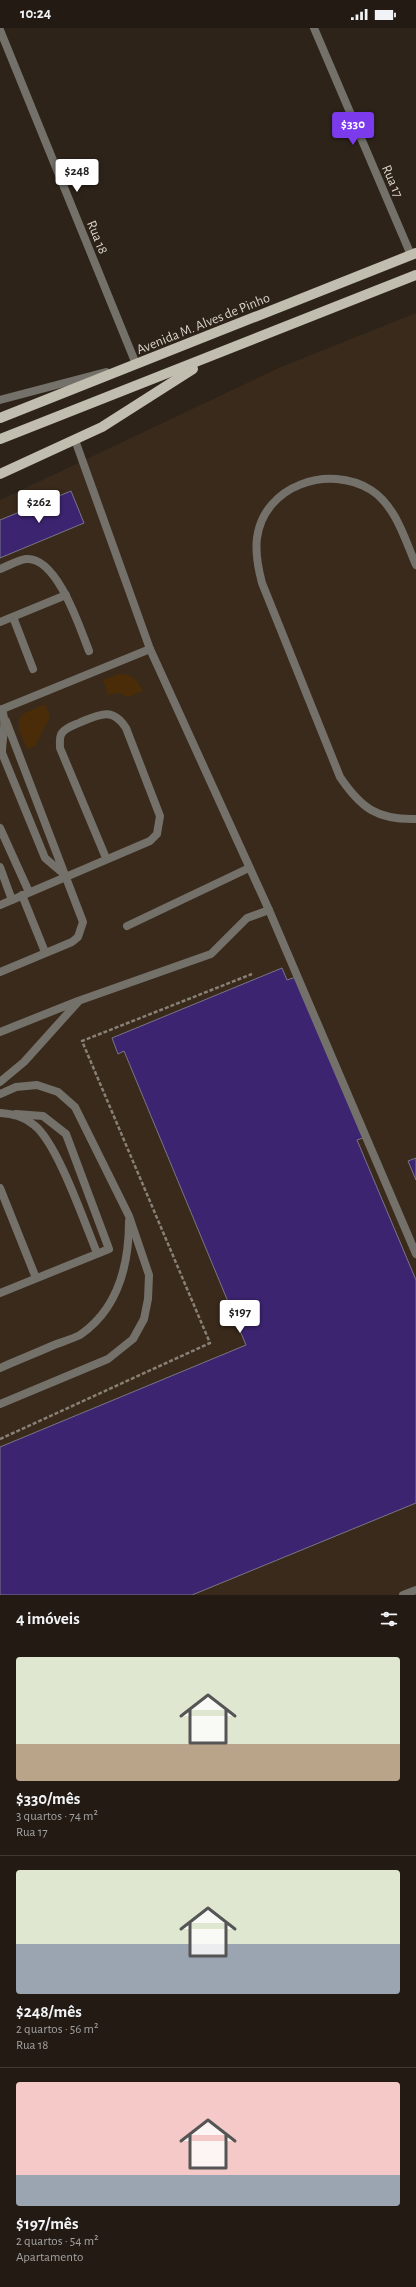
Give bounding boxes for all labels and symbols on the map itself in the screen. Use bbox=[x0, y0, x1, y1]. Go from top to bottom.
pin: $330 bbox=[329, 112, 377, 146]
pin: $248 bbox=[53, 159, 101, 193]
street label: Rua 17 bbox=[379, 163, 405, 200]
street label: Rua 18 bbox=[84, 219, 110, 256]
street label: Avenida M. Alves de Pinho bbox=[135, 291, 272, 357]
pin: $262 bbox=[15, 490, 63, 524]
pin: $197 bbox=[216, 1300, 264, 1334]

